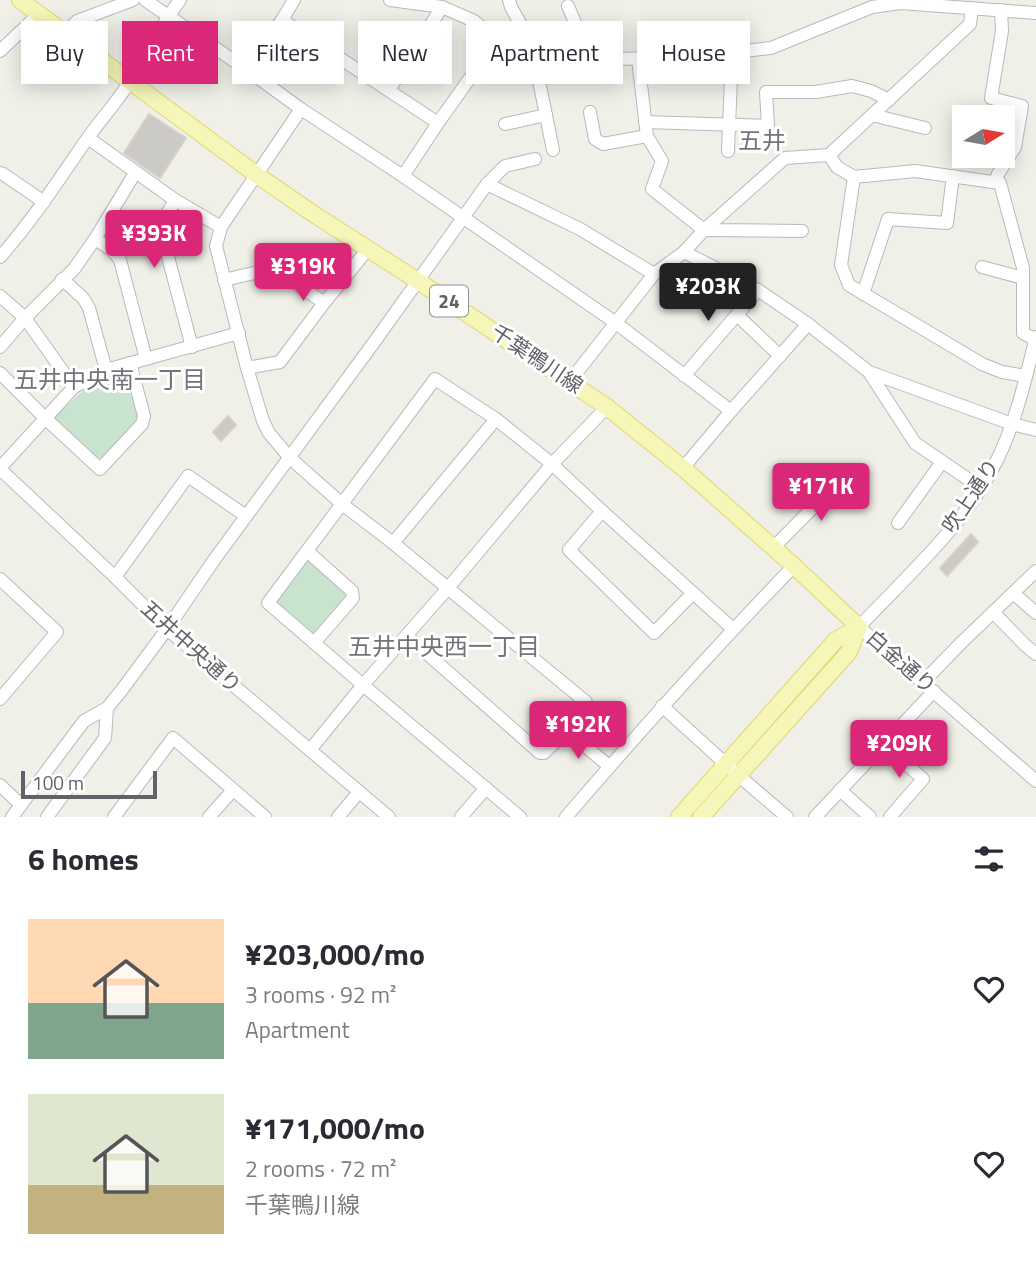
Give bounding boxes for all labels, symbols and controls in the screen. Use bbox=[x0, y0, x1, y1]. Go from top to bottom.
chip: Buy bbox=[21, 21, 108, 84]
chip: Rent bbox=[122, 21, 218, 84]
chip: Filters bbox=[232, 21, 344, 84]
chip: New bbox=[358, 21, 452, 84]
chip: Apartment bbox=[466, 21, 623, 84]
chip: House bbox=[637, 21, 750, 84]
north arrow bbox=[952, 105, 1015, 168]
map controls bbox=[952, 105, 1015, 168]
district label: 五井 bbox=[738, 122, 786, 158]
pin: ¥393K bbox=[105, 210, 203, 270]
text: ¥393K bbox=[121, 215, 187, 250]
pin: ¥319K bbox=[254, 244, 352, 303]
text: ¥319K bbox=[270, 248, 336, 283]
pin: ¥203K bbox=[659, 264, 757, 323]
text: ¥203K bbox=[675, 268, 741, 303]
road number: 24 bbox=[430, 286, 468, 316]
street label: 千葉鴨川線 bbox=[485, 316, 590, 401]
district label: 五井中央南一丁目 bbox=[14, 361, 206, 397]
street label: 吹上通り bbox=[933, 452, 1007, 539]
pin: ¥171K bbox=[772, 463, 870, 523]
text: ¥171K bbox=[788, 468, 854, 503]
street label: 五井中央通り bbox=[134, 592, 249, 700]
street label: 白金通り bbox=[859, 622, 944, 701]
district label: 五井中央西一丁目 bbox=[348, 628, 540, 664]
pin: ¥192K bbox=[529, 702, 627, 761]
text: ¥192K bbox=[545, 706, 611, 741]
pin: ¥209K bbox=[850, 720, 948, 780]
text: ¥209K bbox=[866, 725, 932, 760]
scale bar bbox=[21, 768, 158, 800]
text: 100 m bbox=[32, 768, 84, 797]
text: 6 homes bbox=[28, 836, 139, 882]
icon: filters bbox=[970, 840, 1008, 878]
text: ¥203,000/mo bbox=[245, 931, 425, 977]
icon: home bbox=[84, 947, 168, 1031]
icon: heart bbox=[970, 970, 1008, 1008]
text: 3 rooms · 92 m² bbox=[245, 977, 396, 1012]
text: Apartment bbox=[245, 1012, 350, 1047]
text: ¥171,000/mo bbox=[245, 1105, 425, 1151]
icon: home bbox=[84, 1122, 168, 1206]
icon: heart bbox=[970, 1145, 1008, 1183]
text: 2 rooms · 72 m² bbox=[245, 1151, 396, 1186]
text: 千葉鴨川線 bbox=[245, 1187, 360, 1222]

